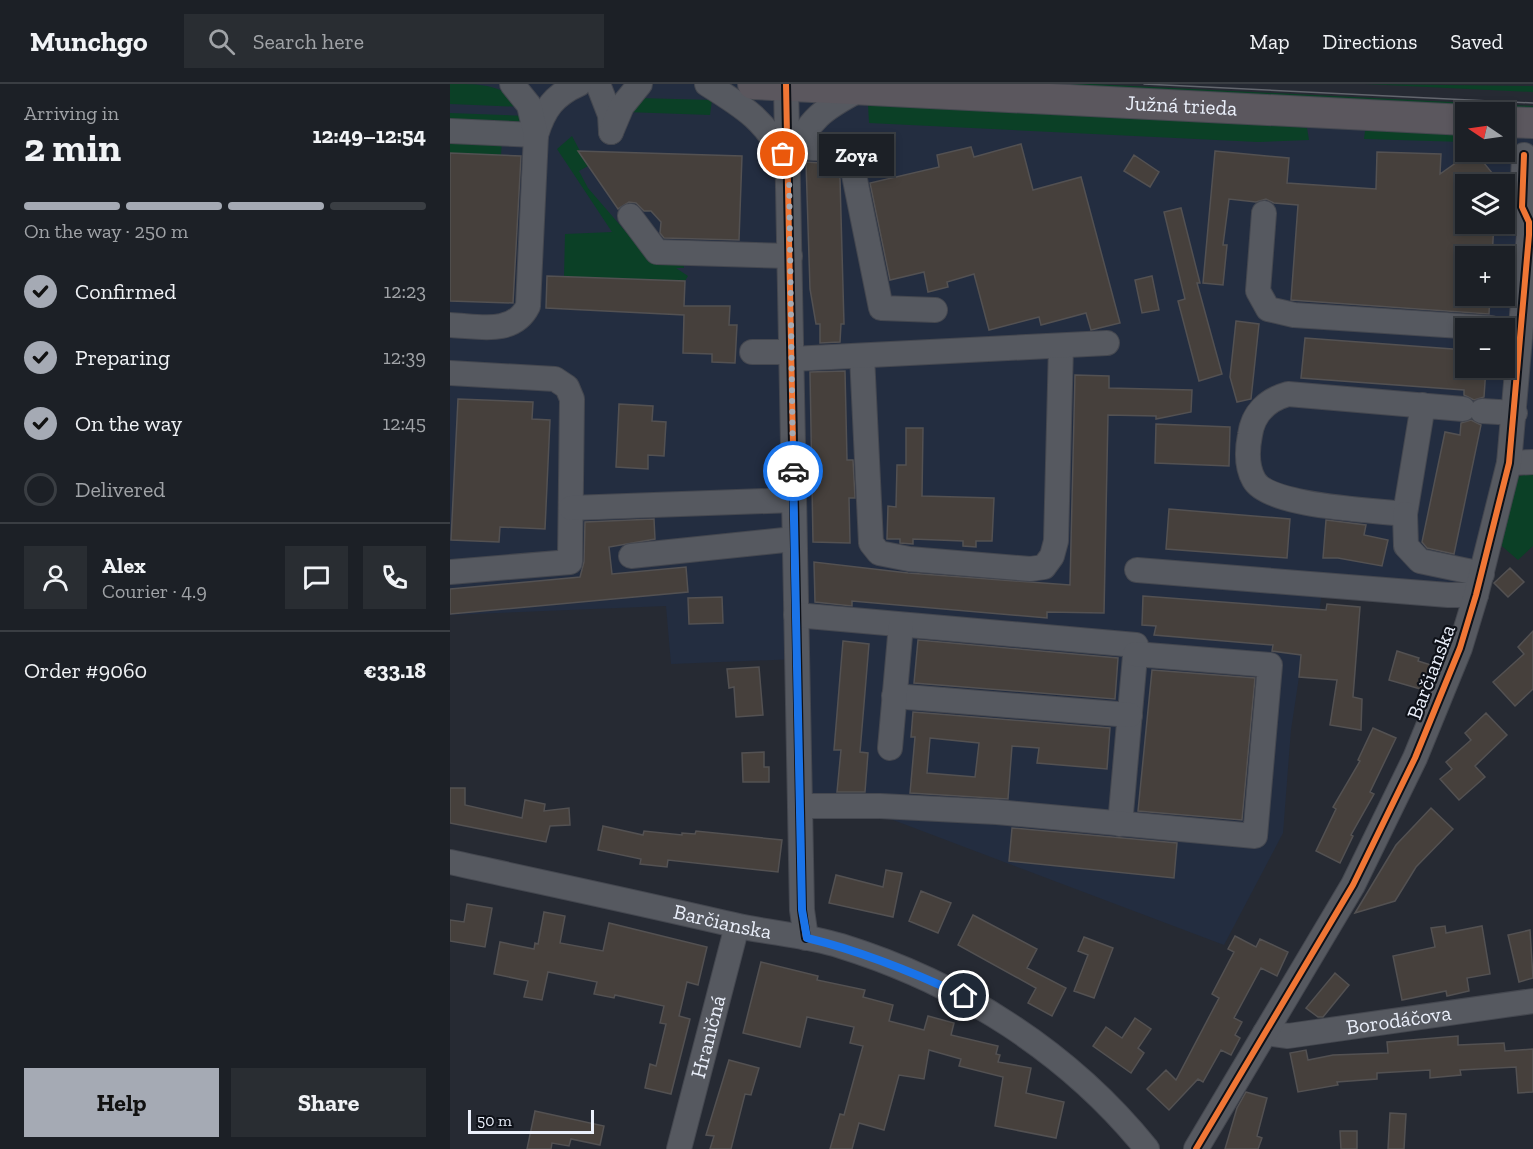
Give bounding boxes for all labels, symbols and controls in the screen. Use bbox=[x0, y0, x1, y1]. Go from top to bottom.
search box bbox=[184, 14, 604, 68]
text: Munchgo bbox=[30, 25, 148, 58]
icon: search bbox=[205, 25, 238, 58]
text: Search here bbox=[253, 28, 364, 55]
text: Map bbox=[1250, 29, 1290, 54]
text: Directions bbox=[1323, 29, 1417, 54]
text: Saved bbox=[1450, 29, 1503, 54]
street label: Južná trieda bbox=[1125, 90, 1238, 120]
text: Arriving in bbox=[24, 101, 119, 125]
north arrow bbox=[1455, 102, 1515, 162]
map controls bbox=[1455, 102, 1515, 378]
text: 12:49–12:54 bbox=[313, 122, 426, 149]
text: 2 min bbox=[24, 124, 121, 171]
pin bbox=[757, 128, 808, 179]
callout: Zoya bbox=[819, 133, 894, 175]
icon: bag bbox=[766, 137, 799, 170]
text: Zoya bbox=[835, 143, 878, 167]
button: layers bbox=[1455, 174, 1515, 234]
text: On the way · 250 m bbox=[24, 219, 188, 243]
button: + bbox=[1455, 246, 1515, 306]
icon: check bbox=[24, 275, 57, 308]
text: Confirmed bbox=[75, 278, 176, 305]
text: 12:23 bbox=[383, 279, 426, 303]
button: − bbox=[1455, 318, 1515, 378]
icon: check bbox=[24, 341, 57, 374]
text: Preparing bbox=[75, 344, 170, 371]
text: 12:39 bbox=[383, 345, 426, 369]
icon: check bbox=[24, 407, 57, 440]
text: On the way bbox=[75, 410, 182, 437]
text: 12:45 bbox=[383, 411, 426, 435]
courier bbox=[763, 441, 823, 501]
icon: car bbox=[777, 455, 810, 488]
text: Delivered bbox=[75, 476, 165, 503]
button: person bbox=[24, 546, 87, 609]
button: chat bbox=[285, 546, 348, 609]
button: phone bbox=[363, 546, 426, 609]
text: Alex bbox=[102, 552, 146, 579]
text: Courier · 4.9 bbox=[102, 579, 207, 603]
street label: Barčianska bbox=[1401, 621, 1460, 723]
text: Order #9060 bbox=[24, 657, 147, 684]
text: €33.18 bbox=[364, 657, 426, 684]
street label: Barčianska bbox=[671, 899, 773, 944]
pin bbox=[938, 970, 989, 1021]
icon: home bbox=[947, 979, 980, 1012]
street label: Hraničná bbox=[685, 992, 730, 1081]
street label: Borodáčova bbox=[1344, 1000, 1453, 1040]
button: Help bbox=[24, 1068, 219, 1137]
button: Share bbox=[231, 1068, 426, 1137]
scale bar bbox=[468, 1107, 594, 1134]
text: 50 m bbox=[477, 1111, 512, 1130]

